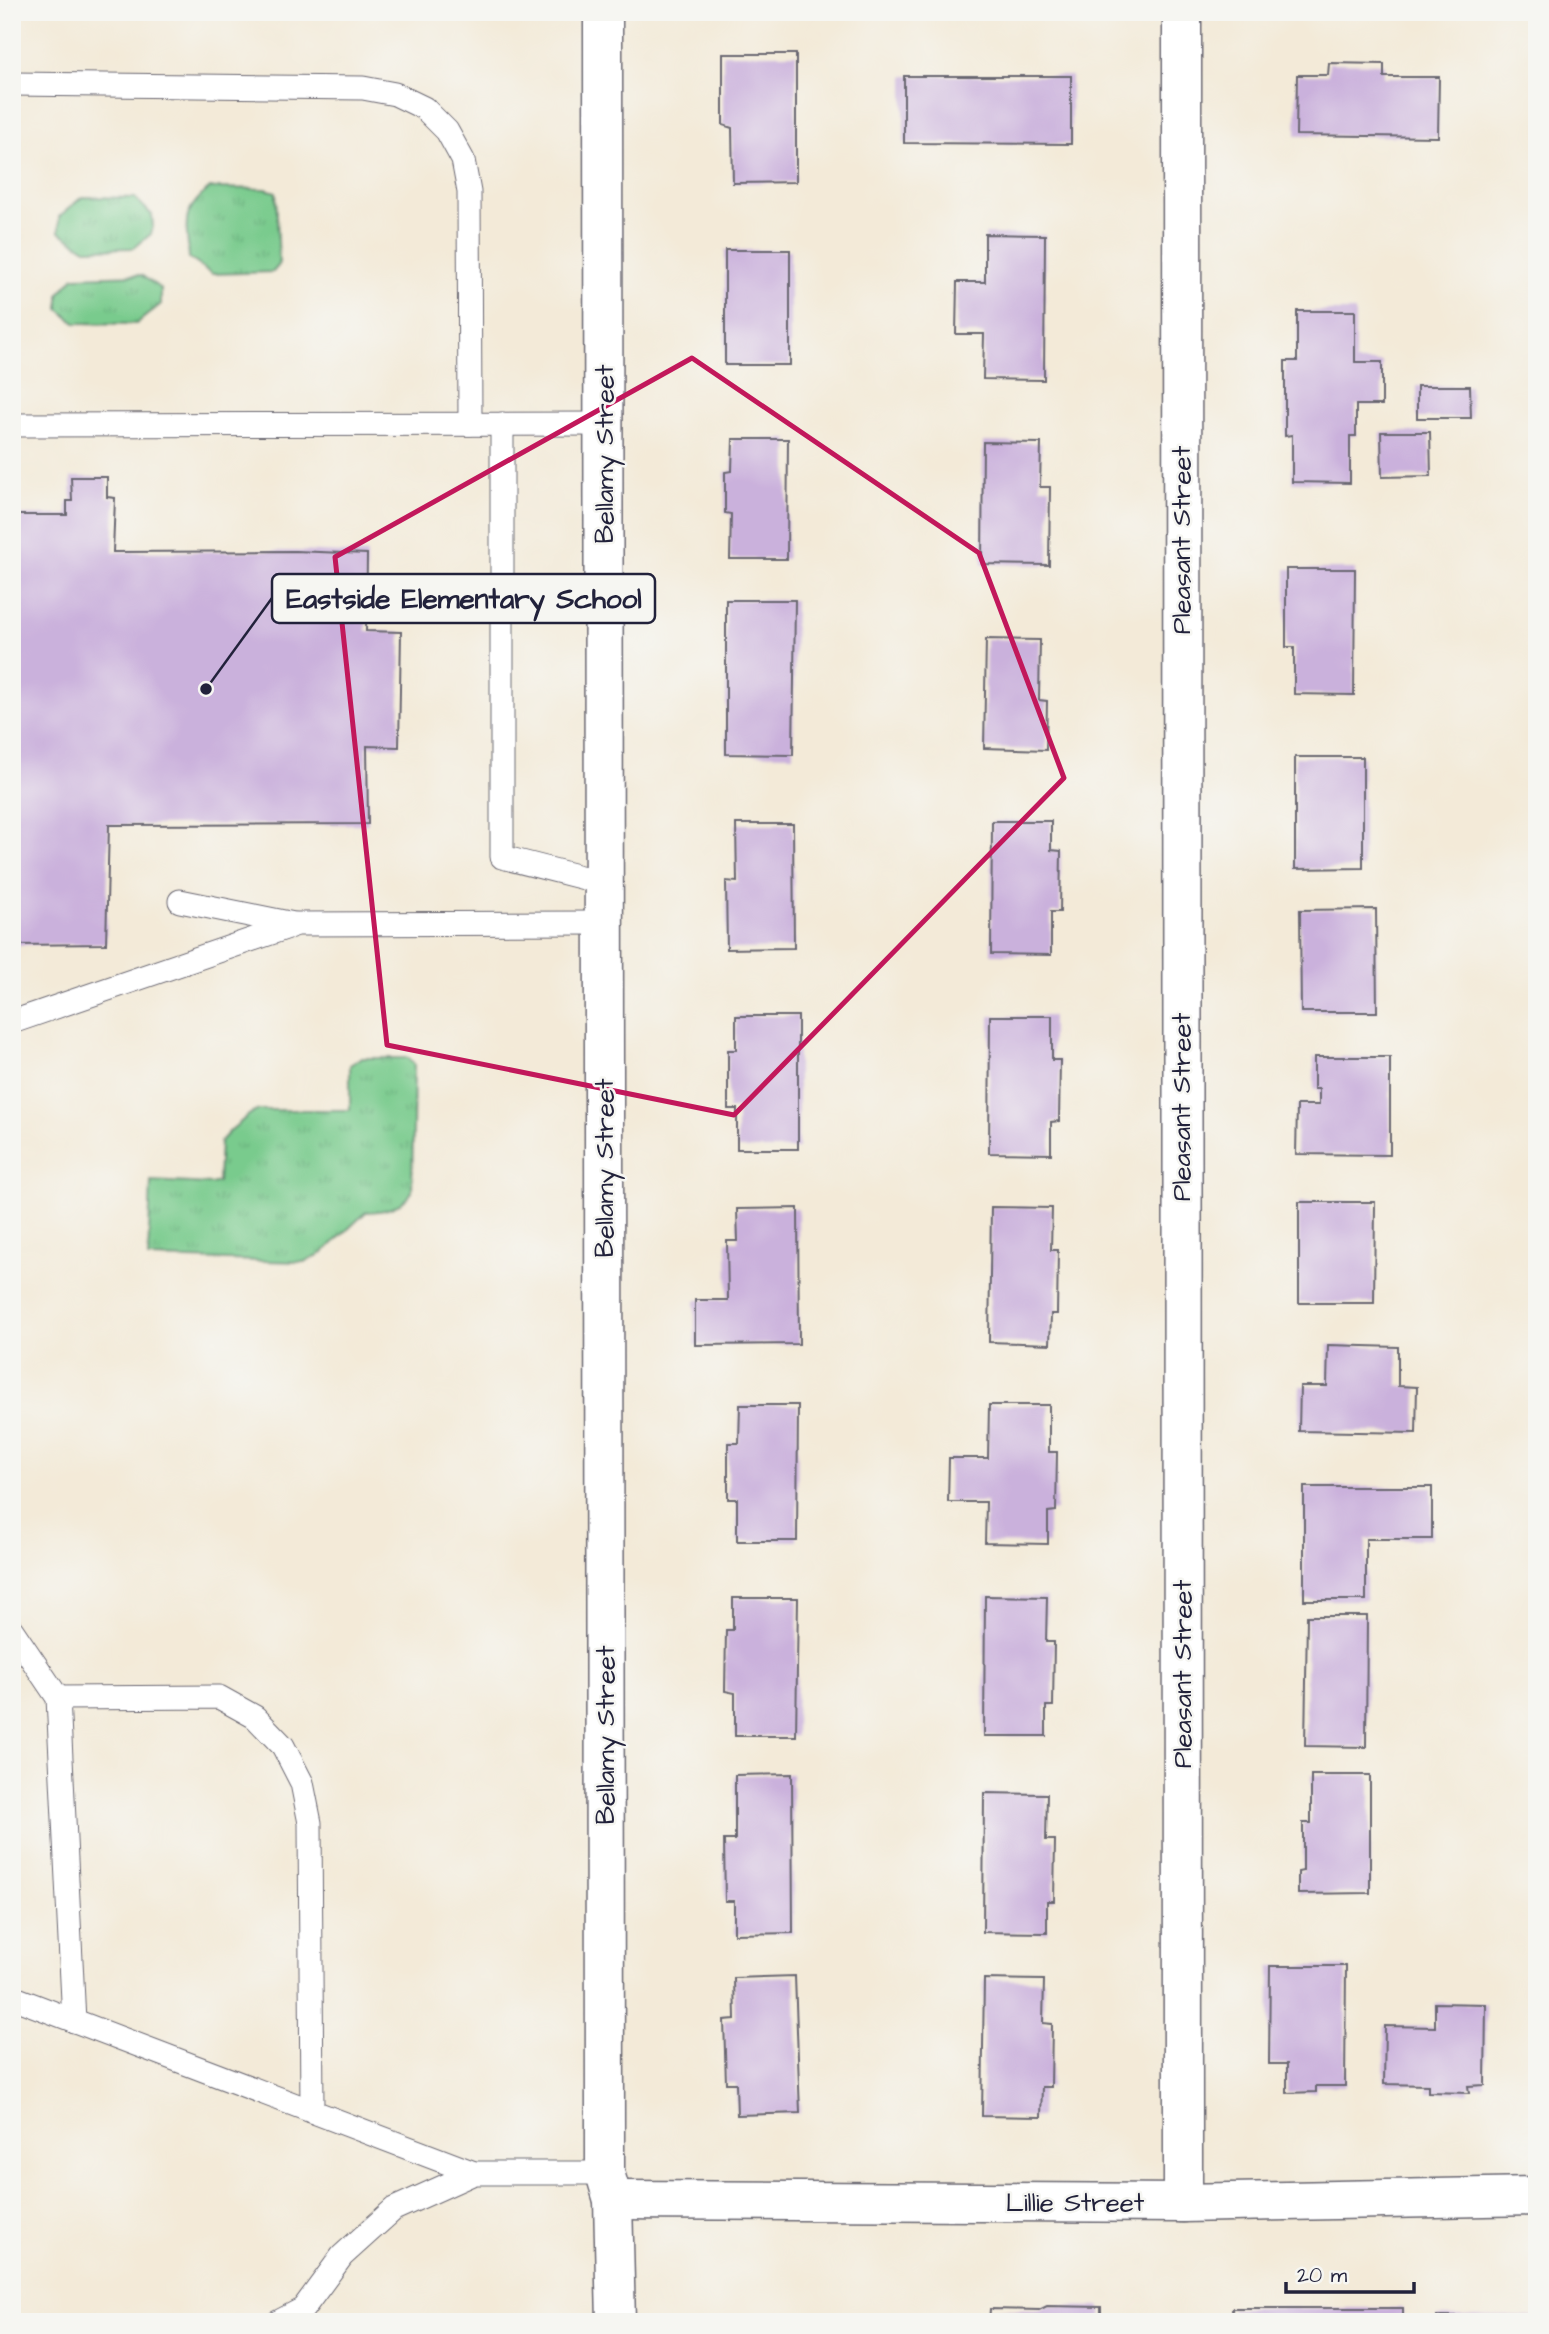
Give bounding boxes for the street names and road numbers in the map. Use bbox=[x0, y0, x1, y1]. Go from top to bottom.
street label: Bellamy Street bbox=[587, 364, 625, 544]
street label: Pleasant Street bbox=[1164, 445, 1200, 634]
street label: Pleasant Street bbox=[1164, 1012, 1200, 1201]
street label: Bellamy Street bbox=[587, 1078, 625, 1258]
street label: Pleasant Street bbox=[1165, 1579, 1201, 1768]
street label: Bellamy Street bbox=[588, 1645, 626, 1825]
street label: Lillie Street bbox=[1006, 2185, 1145, 2221]

